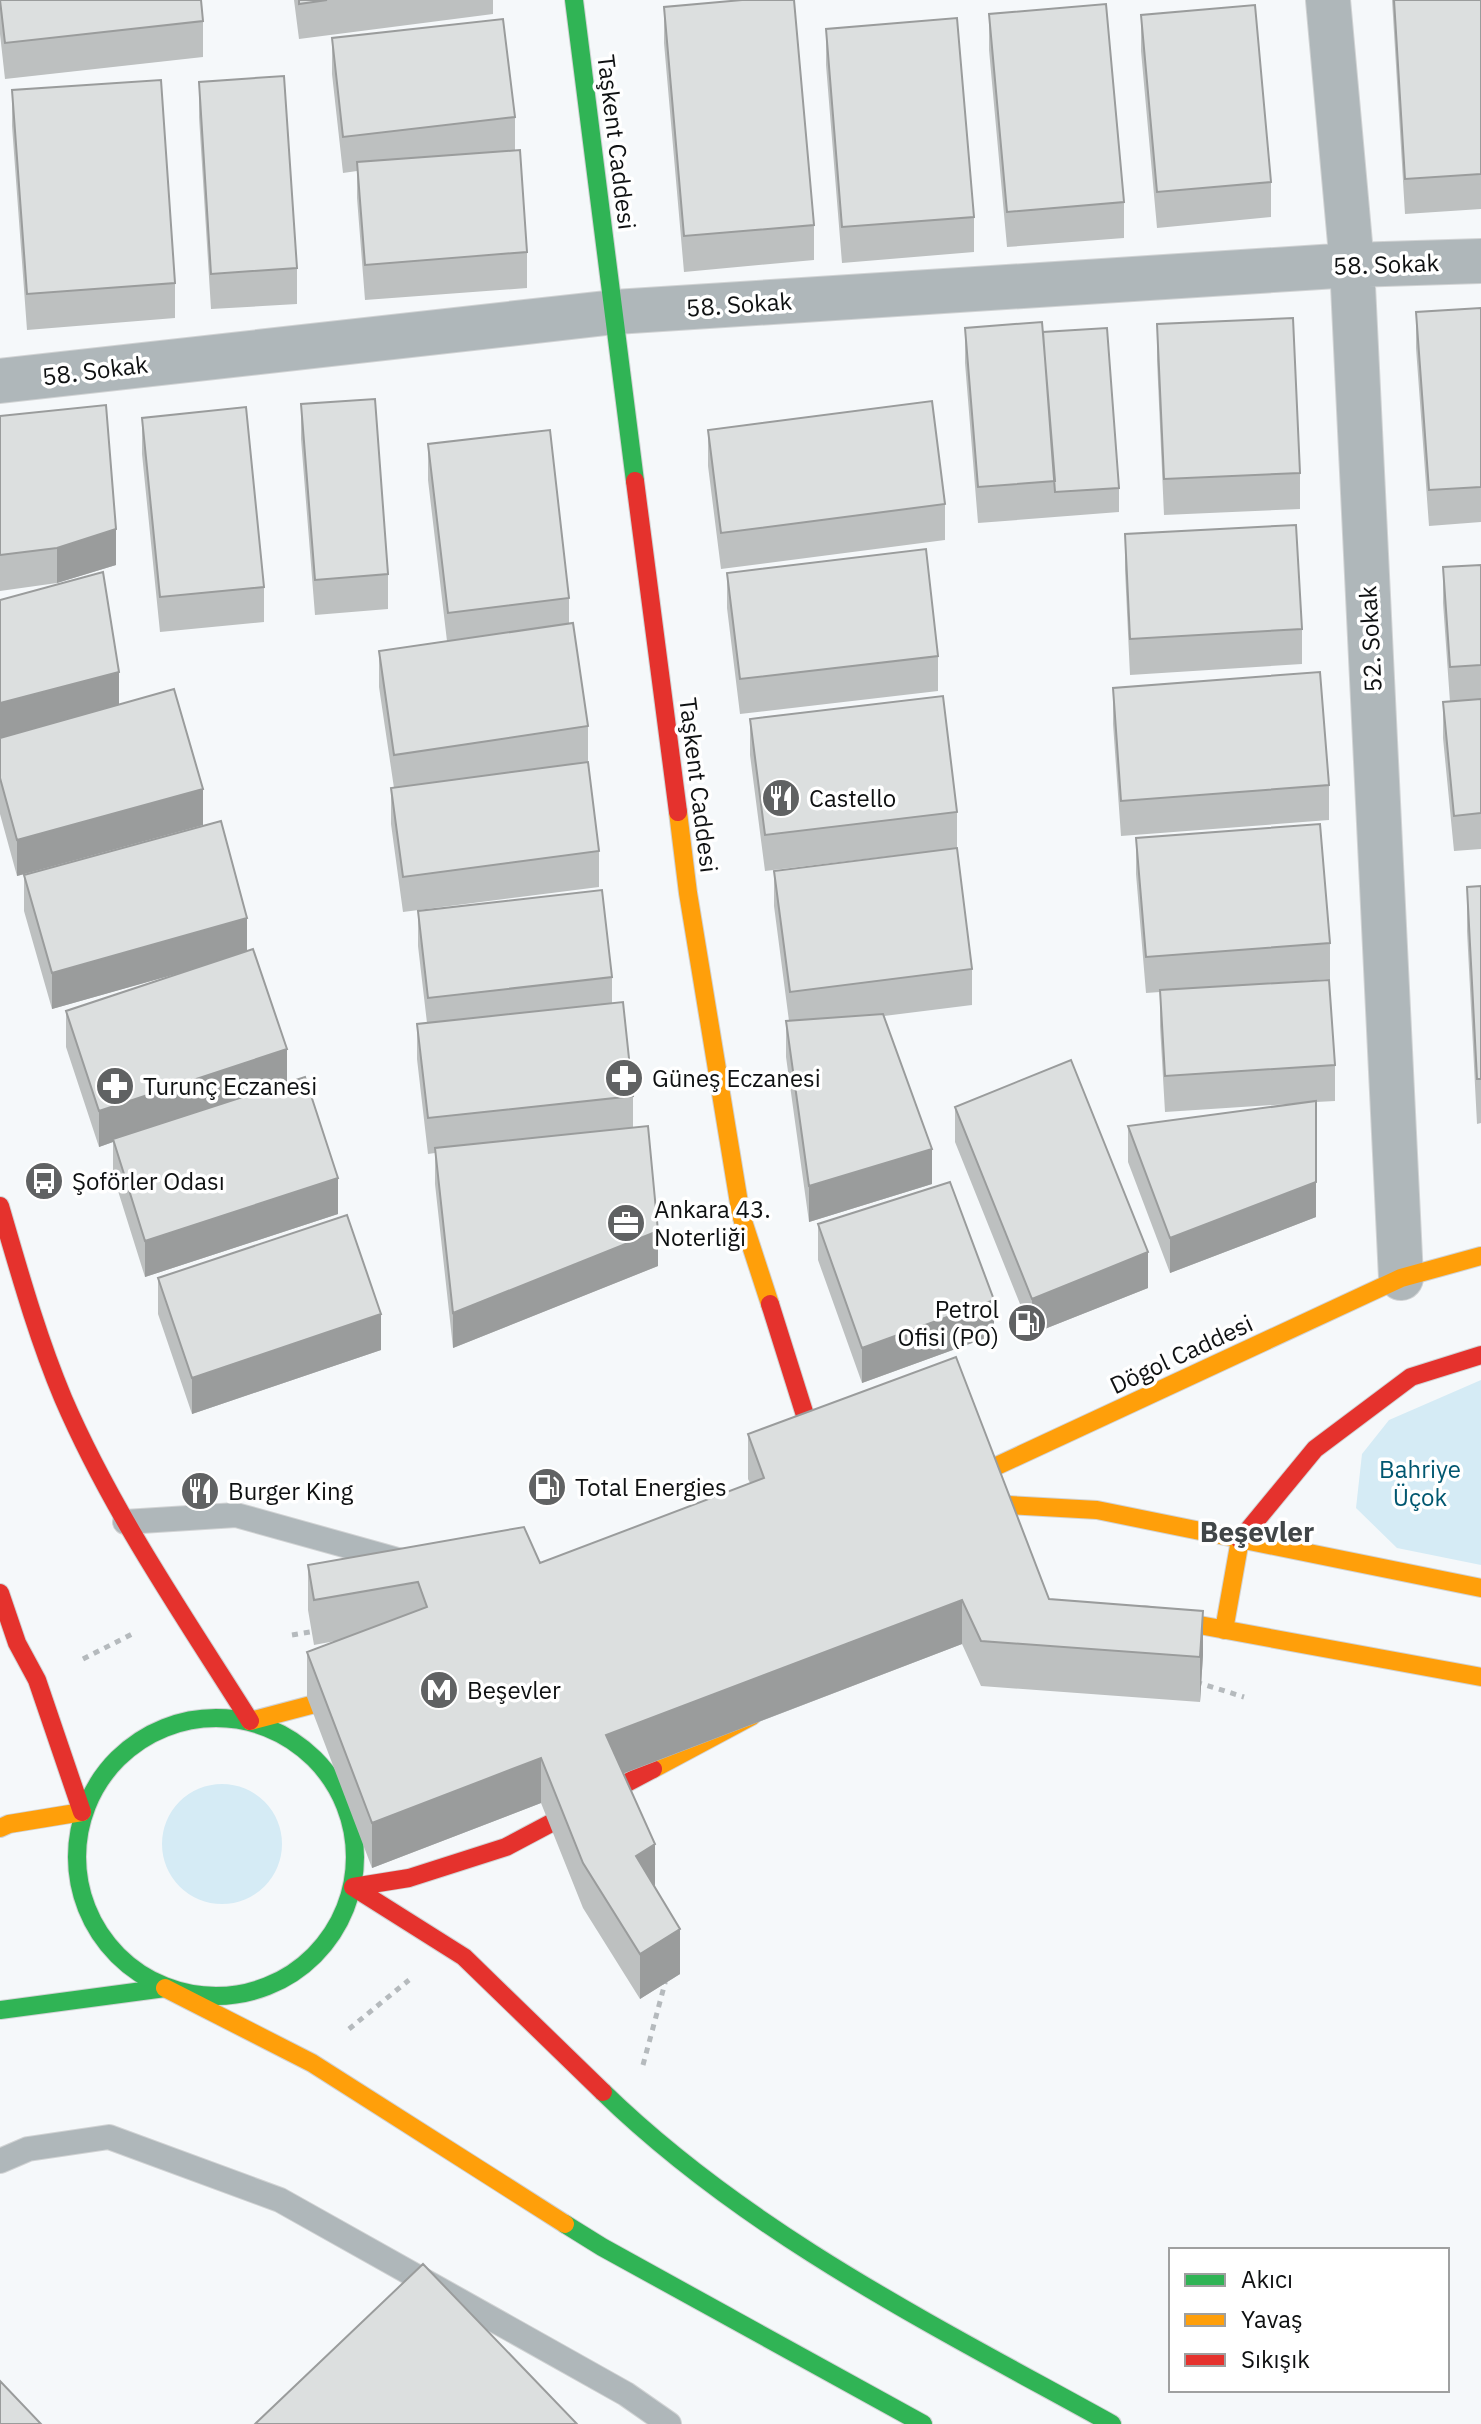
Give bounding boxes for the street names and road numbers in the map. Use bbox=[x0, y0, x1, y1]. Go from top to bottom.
street label: Taşkent Caddesi bbox=[590, 53, 644, 231]
street label: 58. Sokak bbox=[1332, 246, 1440, 282]
street label: 58. Sokak bbox=[685, 284, 794, 324]
street label: 58. Sokak bbox=[40, 348, 150, 392]
street label: 52. Sokak bbox=[1351, 585, 1389, 693]
street label: Taşkent Caddesi bbox=[672, 696, 726, 874]
street label: Dögol Caddesi bbox=[1104, 1307, 1258, 1401]

